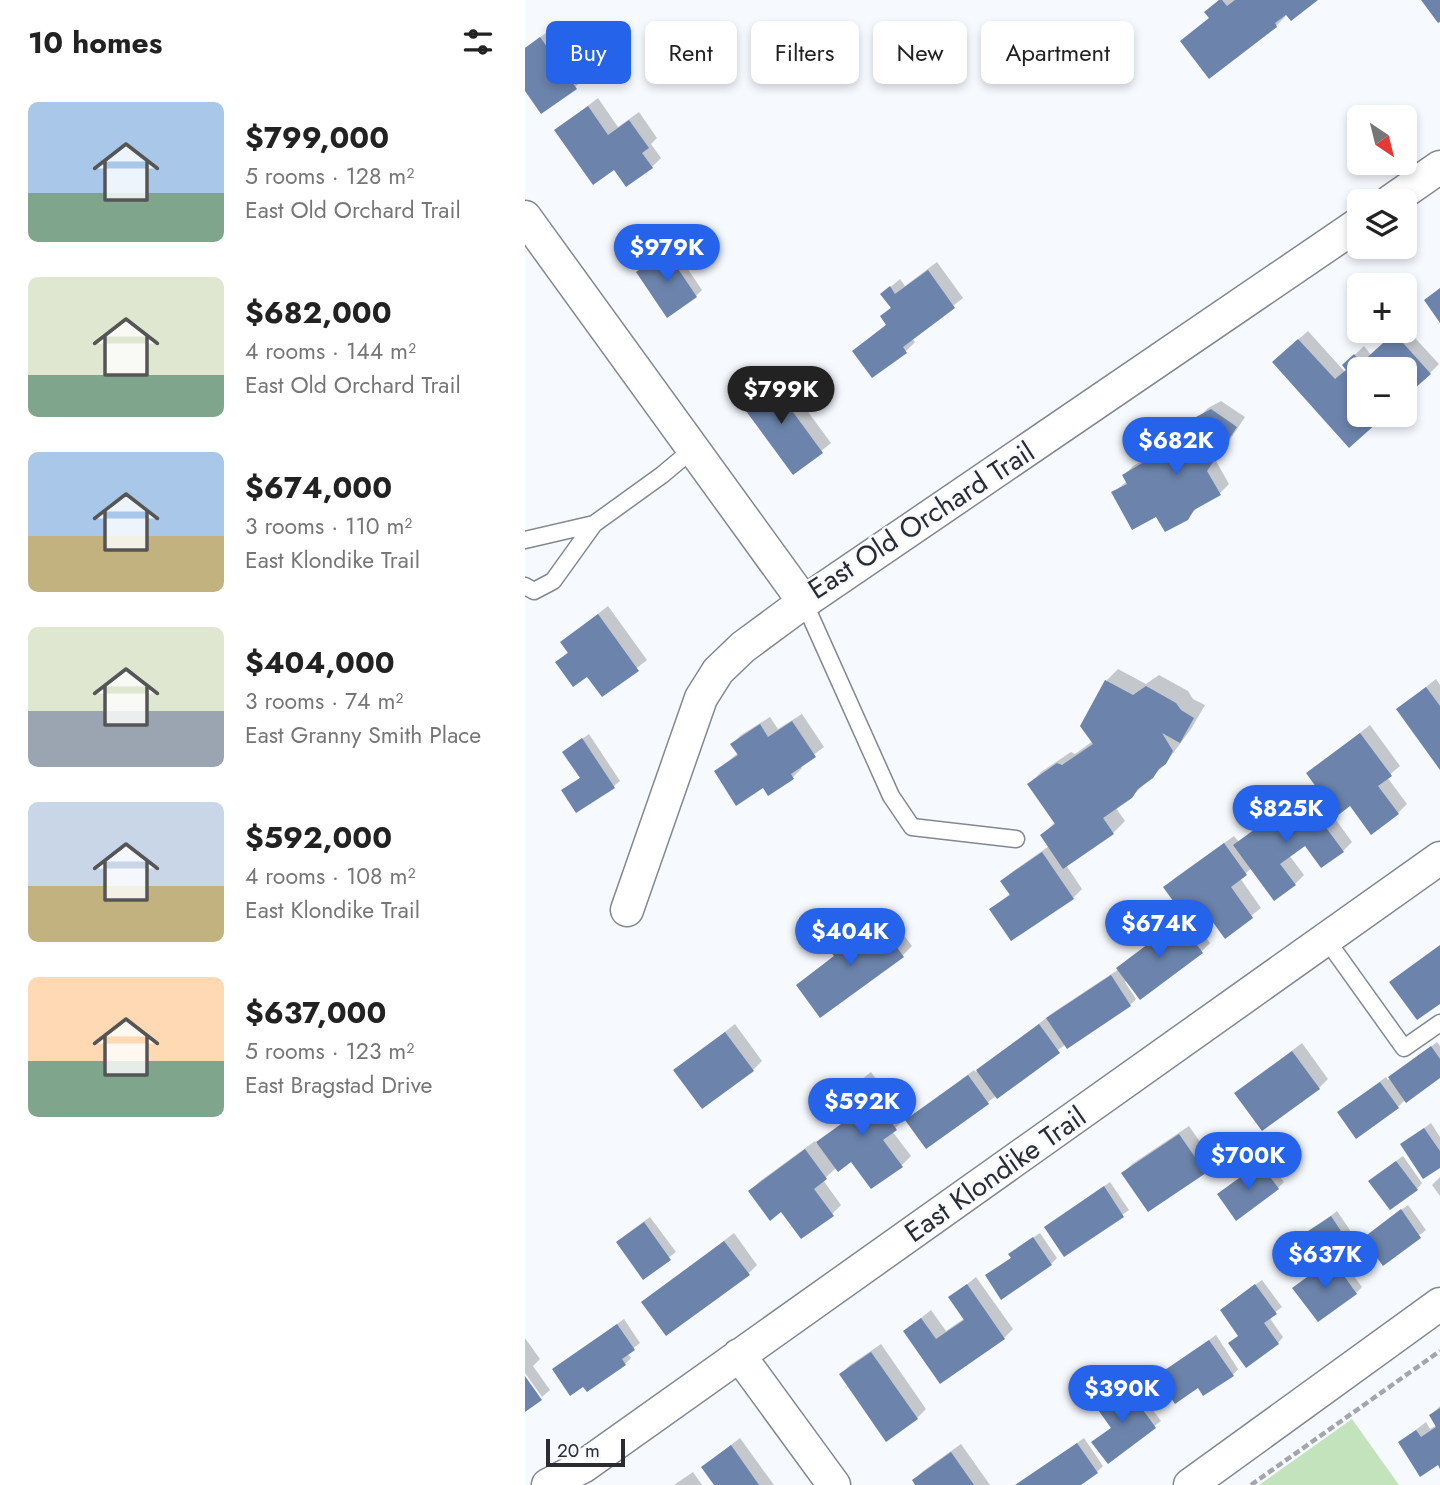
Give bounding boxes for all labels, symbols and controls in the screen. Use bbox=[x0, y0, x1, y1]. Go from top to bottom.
text: 10 homes bbox=[28, 21, 162, 64]
chip: Buy bbox=[546, 21, 631, 84]
chip: Rent bbox=[645, 21, 737, 84]
chip: Filters bbox=[751, 21, 859, 84]
chip: New bbox=[873, 21, 967, 84]
chip: Apartment bbox=[981, 21, 1134, 84]
icon: filters bbox=[459, 23, 497, 61]
north arrow bbox=[1347, 105, 1417, 175]
map controls bbox=[1347, 105, 1417, 427]
text: $799,000 bbox=[245, 116, 389, 159]
icon: home bbox=[84, 130, 168, 214]
text: 5 rooms · 128 m² bbox=[245, 159, 414, 193]
button: layers bbox=[1347, 189, 1417, 259]
text: East Old Orchard Trail bbox=[245, 193, 461, 227]
pin: $979K bbox=[618, 224, 716, 284]
text: $979K bbox=[630, 230, 704, 264]
button: + bbox=[1347, 273, 1417, 343]
text: $682,000 bbox=[245, 291, 392, 334]
icon: home bbox=[84, 305, 168, 389]
text: 4 rooms · 144 m² bbox=[245, 334, 416, 368]
button: − bbox=[1347, 357, 1417, 427]
pin: $799K bbox=[732, 366, 830, 426]
text: East Old Orchard Trail bbox=[245, 368, 461, 402]
text: $799K bbox=[743, 372, 819, 406]
pin: $682K bbox=[1127, 418, 1225, 477]
text: $682K bbox=[1138, 423, 1214, 457]
street label: East Old Orchard Trail bbox=[800, 432, 1043, 609]
text: $674,000 bbox=[245, 466, 392, 509]
icon: home bbox=[84, 480, 168, 564]
text: 3 rooms · 110 m² bbox=[245, 509, 412, 543]
text: East Klondike Trail bbox=[245, 543, 420, 577]
text: $404,000 bbox=[245, 641, 395, 684]
icon: home bbox=[84, 655, 168, 739]
text: 3 rooms · 74 m² bbox=[245, 684, 403, 718]
text: East Granny Smith Place bbox=[245, 718, 481, 752]
pin: $825K bbox=[1237, 786, 1335, 845]
text: $825K bbox=[1249, 791, 1323, 825]
text: $592,000 bbox=[245, 816, 392, 859]
icon: home bbox=[84, 830, 168, 914]
text: 4 rooms · 108 m² bbox=[245, 859, 415, 893]
text: East Klondike Trail bbox=[245, 893, 420, 927]
pin: $674K bbox=[1110, 900, 1208, 960]
text: $674K bbox=[1121, 906, 1197, 940]
pin: $404K bbox=[801, 908, 899, 968]
text: $404K bbox=[811, 914, 889, 948]
text: $637,000 bbox=[245, 991, 386, 1034]
icon: home bbox=[84, 1005, 168, 1089]
text: 5 rooms · 123 m² bbox=[245, 1034, 414, 1068]
text: East Bragstad Drive bbox=[245, 1068, 432, 1102]
pin: $592K bbox=[813, 1078, 911, 1138]
text: $592K bbox=[824, 1084, 900, 1118]
street label: East Klondike Trail bbox=[896, 1097, 1094, 1252]
pin: $700K bbox=[1199, 1132, 1297, 1192]
text: $700K bbox=[1211, 1138, 1285, 1172]
pin: $637K bbox=[1276, 1232, 1374, 1291]
text: $637K bbox=[1288, 1237, 1362, 1271]
pin: $390K bbox=[1073, 1366, 1171, 1425]
text: $390K bbox=[1084, 1371, 1160, 1405]
scale bar bbox=[546, 1436, 625, 1468]
text: 20 m bbox=[557, 1437, 600, 1464]

